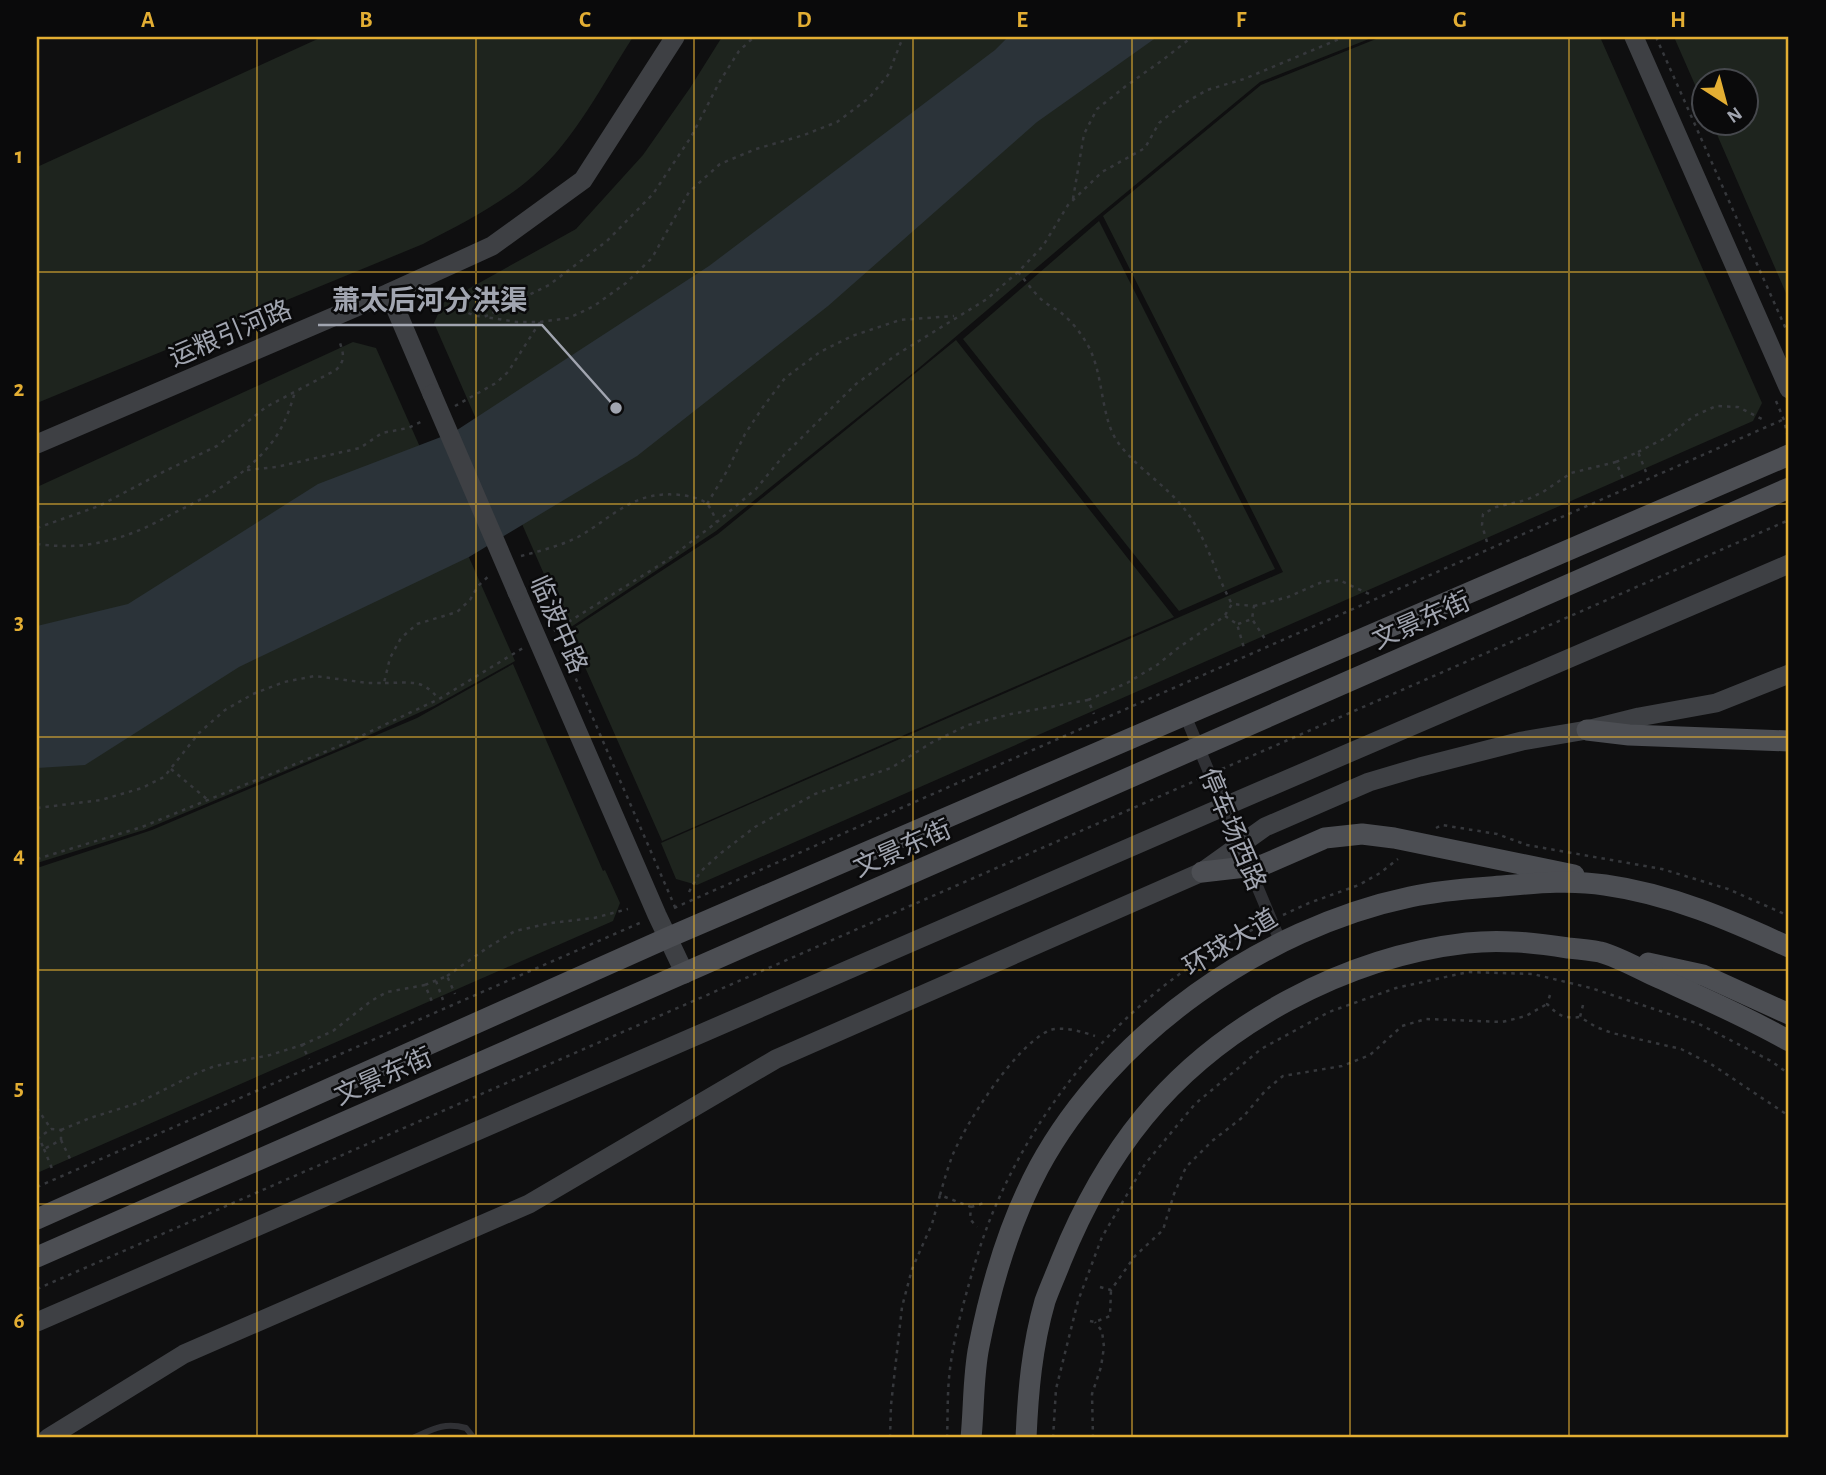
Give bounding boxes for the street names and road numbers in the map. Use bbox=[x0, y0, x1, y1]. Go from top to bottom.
street label: 运粮引河路 bbox=[165, 296, 295, 371]
street label: 临波中路 bbox=[525, 571, 592, 677]
street label: 文景东街 bbox=[1368, 587, 1474, 654]
street label: 停车场西路 bbox=[1195, 764, 1271, 894]
street label: 文景东街 bbox=[849, 815, 955, 882]
street label: 环球大道 bbox=[1178, 903, 1282, 981]
street label: 文景东街 bbox=[330, 1043, 436, 1110]

